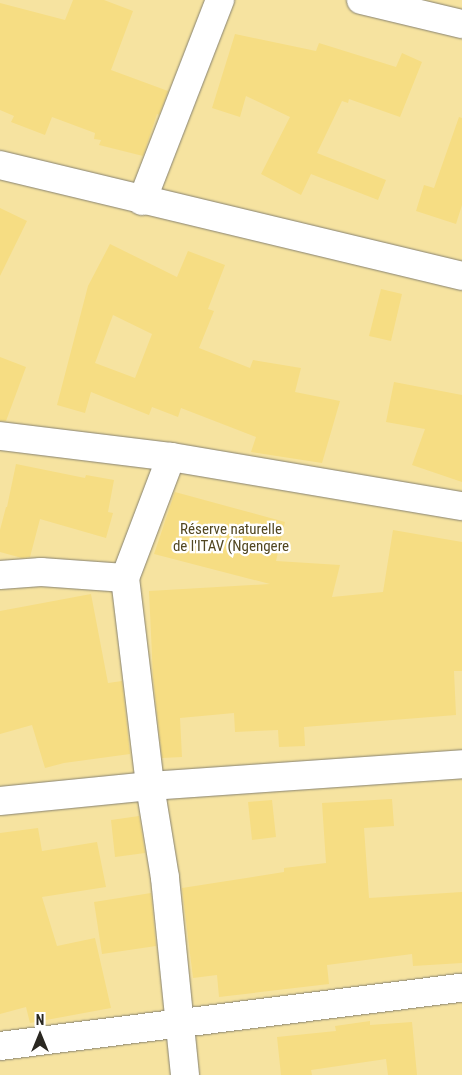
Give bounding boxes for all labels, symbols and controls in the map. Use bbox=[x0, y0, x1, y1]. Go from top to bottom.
park label: Réserve naturelle de l'ITAV (Ngengere bbox=[173, 520, 289, 555]
north arrow bbox=[15, 1010, 65, 1060]
text: N bbox=[36, 1012, 44, 1028]

